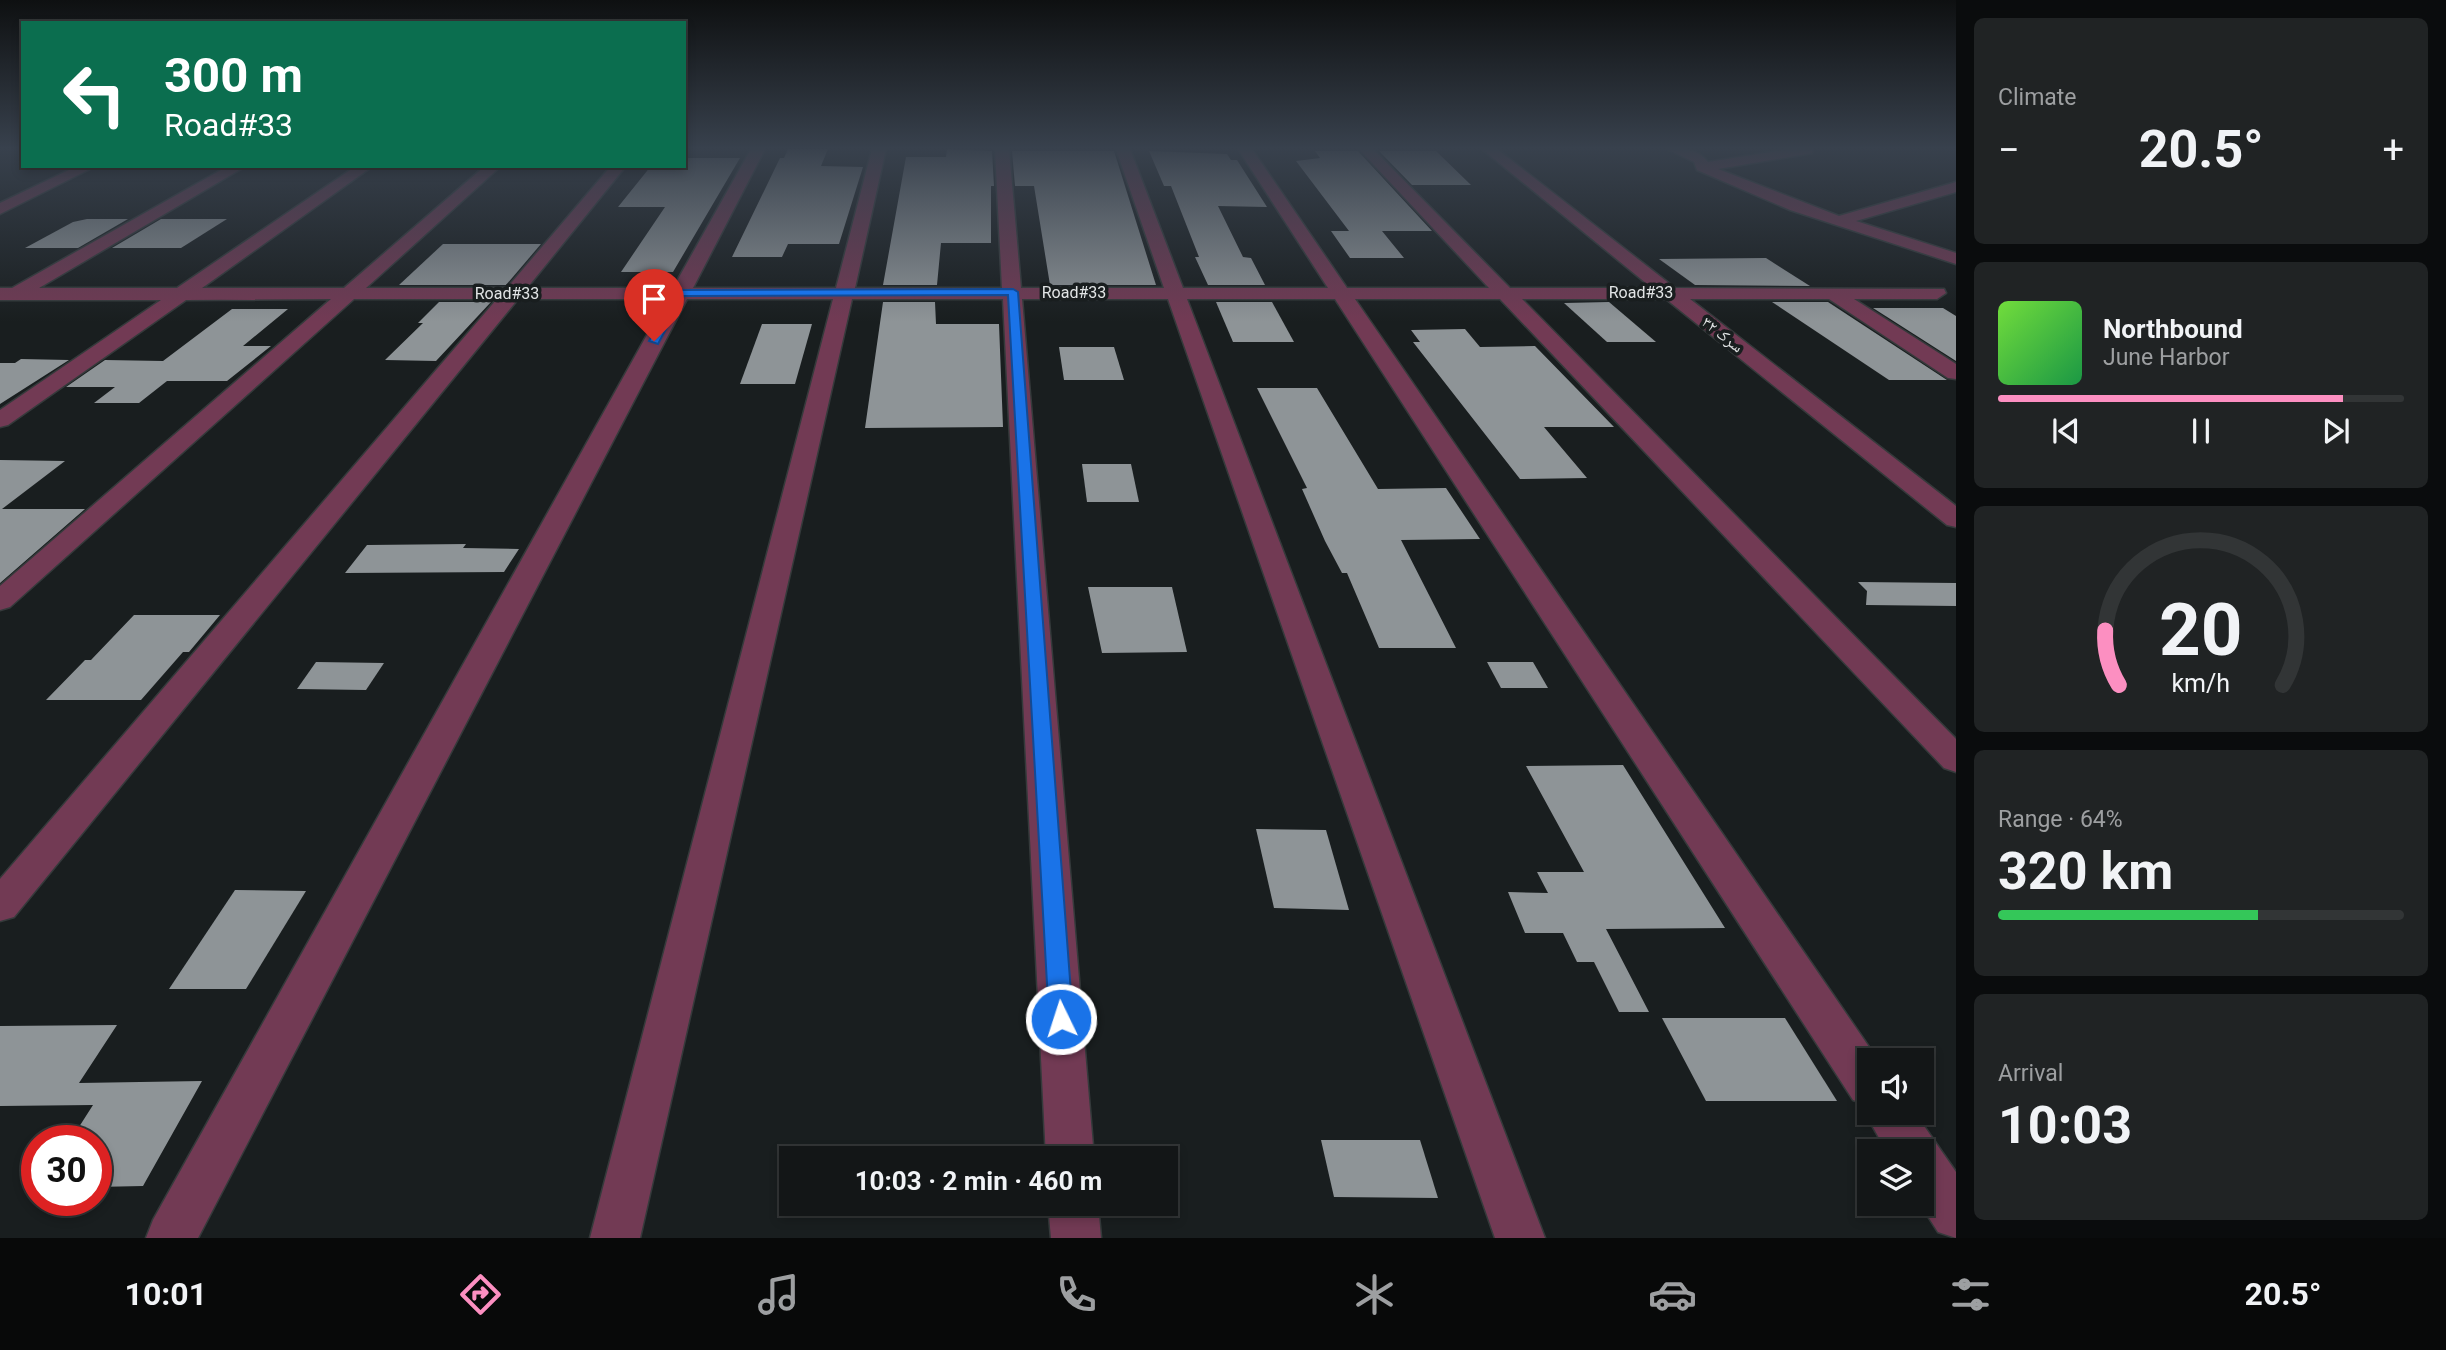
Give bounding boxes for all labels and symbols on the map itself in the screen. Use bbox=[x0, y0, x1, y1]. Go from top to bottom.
pin bbox=[624, 269, 684, 341]
street label: Road#33 bbox=[1042, 283, 1106, 302]
street label: Road#33 bbox=[1609, 283, 1673, 302]
street label: Road#33 bbox=[475, 284, 539, 303]
street label: سرک ۳۲ bbox=[1698, 312, 1747, 356]
position arrow bbox=[1024, 982, 1098, 1056]
speed limit sign: 30 bbox=[21, 1125, 112, 1216]

